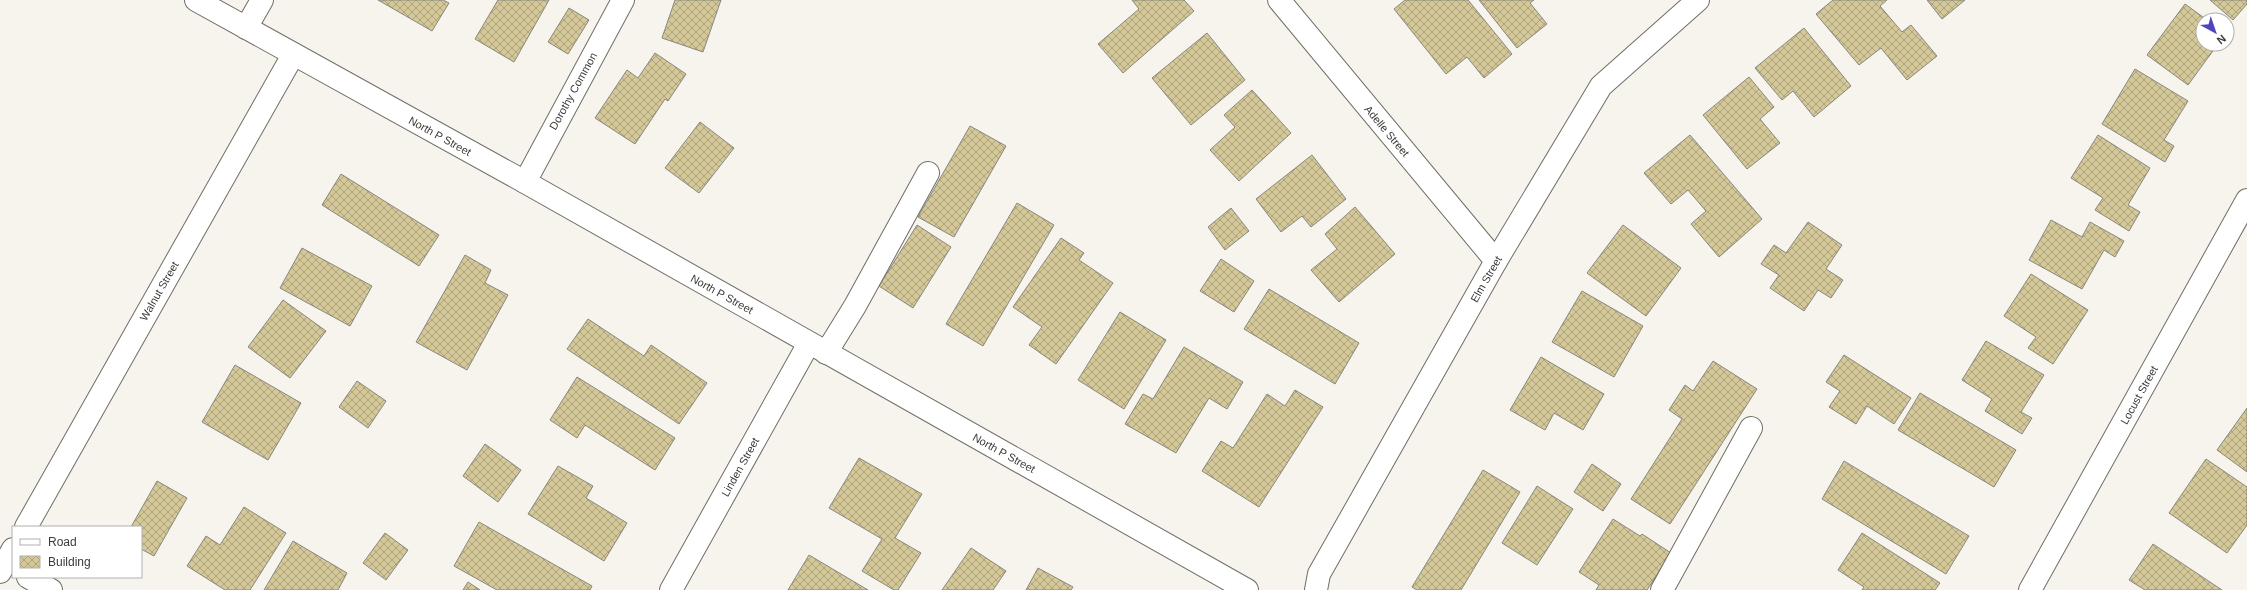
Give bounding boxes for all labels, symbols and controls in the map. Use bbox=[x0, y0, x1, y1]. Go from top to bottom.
north arrow bbox=[2195, 12, 2235, 52]
text: N bbox=[2214, 33, 2228, 47]
street label: Dorothy Common bbox=[547, 50, 599, 132]
street label: Adelle Street bbox=[1362, 103, 1412, 159]
street label: North P Street bbox=[407, 114, 473, 158]
street label: Elm Street bbox=[1468, 254, 1504, 304]
street label: Walnut Street bbox=[137, 259, 181, 323]
street label: North P Street bbox=[689, 272, 755, 316]
street label: Locust Street bbox=[2118, 364, 2160, 426]
street label: North P Street bbox=[971, 431, 1037, 475]
street label: Linden Street bbox=[719, 435, 761, 499]
legend bbox=[12, 526, 142, 578]
text: Road bbox=[48, 535, 77, 549]
text: Building bbox=[48, 555, 91, 569]

